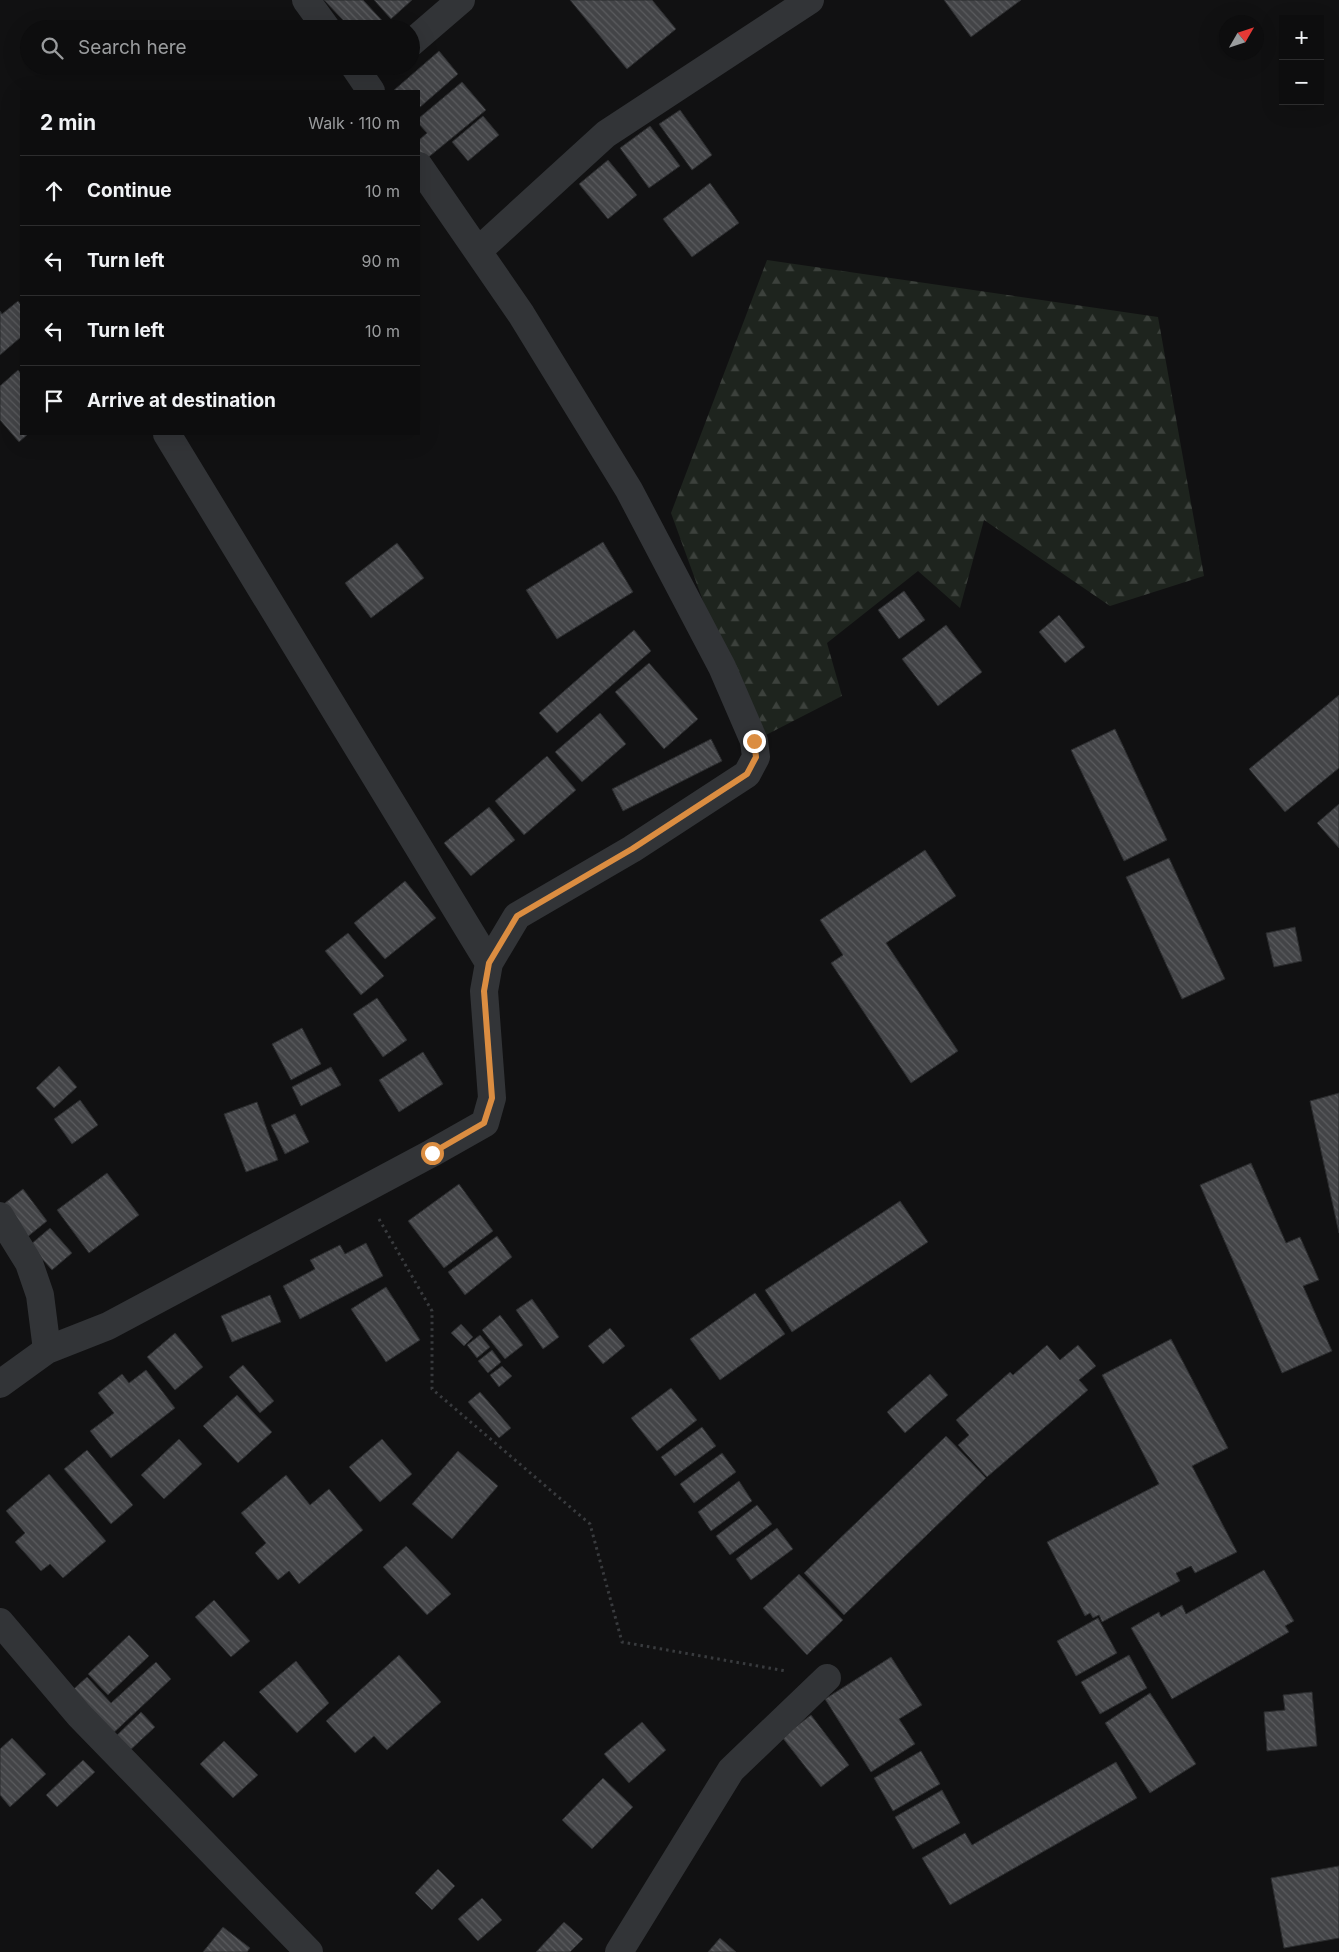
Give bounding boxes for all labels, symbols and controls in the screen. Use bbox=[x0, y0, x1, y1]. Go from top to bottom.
north arrow bbox=[1219, 15, 1264, 60]
map controls bbox=[1279, 15, 1324, 105]
button: + bbox=[1279, 15, 1324, 60]
search box bbox=[20, 20, 420, 75]
icon: search bbox=[38, 34, 66, 62]
text: Search here bbox=[78, 36, 187, 59]
button: − bbox=[1279, 60, 1324, 105]
text: 2 min bbox=[40, 110, 96, 135]
text: Walk · 110 m bbox=[308, 113, 400, 133]
icon: ahead bbox=[40, 177, 68, 205]
text: Continue bbox=[87, 179, 172, 202]
text: 10 m bbox=[365, 181, 400, 201]
icon: left bbox=[40, 247, 68, 275]
text: Turn left bbox=[87, 249, 165, 272]
text: 90 m bbox=[361, 251, 400, 271]
icon: left bbox=[40, 317, 68, 345]
text: Turn left bbox=[87, 319, 165, 342]
text: 10 m bbox=[365, 321, 400, 341]
icon: arrive bbox=[40, 387, 68, 415]
text: Arrive at destination bbox=[87, 389, 276, 412]
route end bbox=[743, 730, 766, 753]
route start bbox=[421, 1142, 444, 1165]

